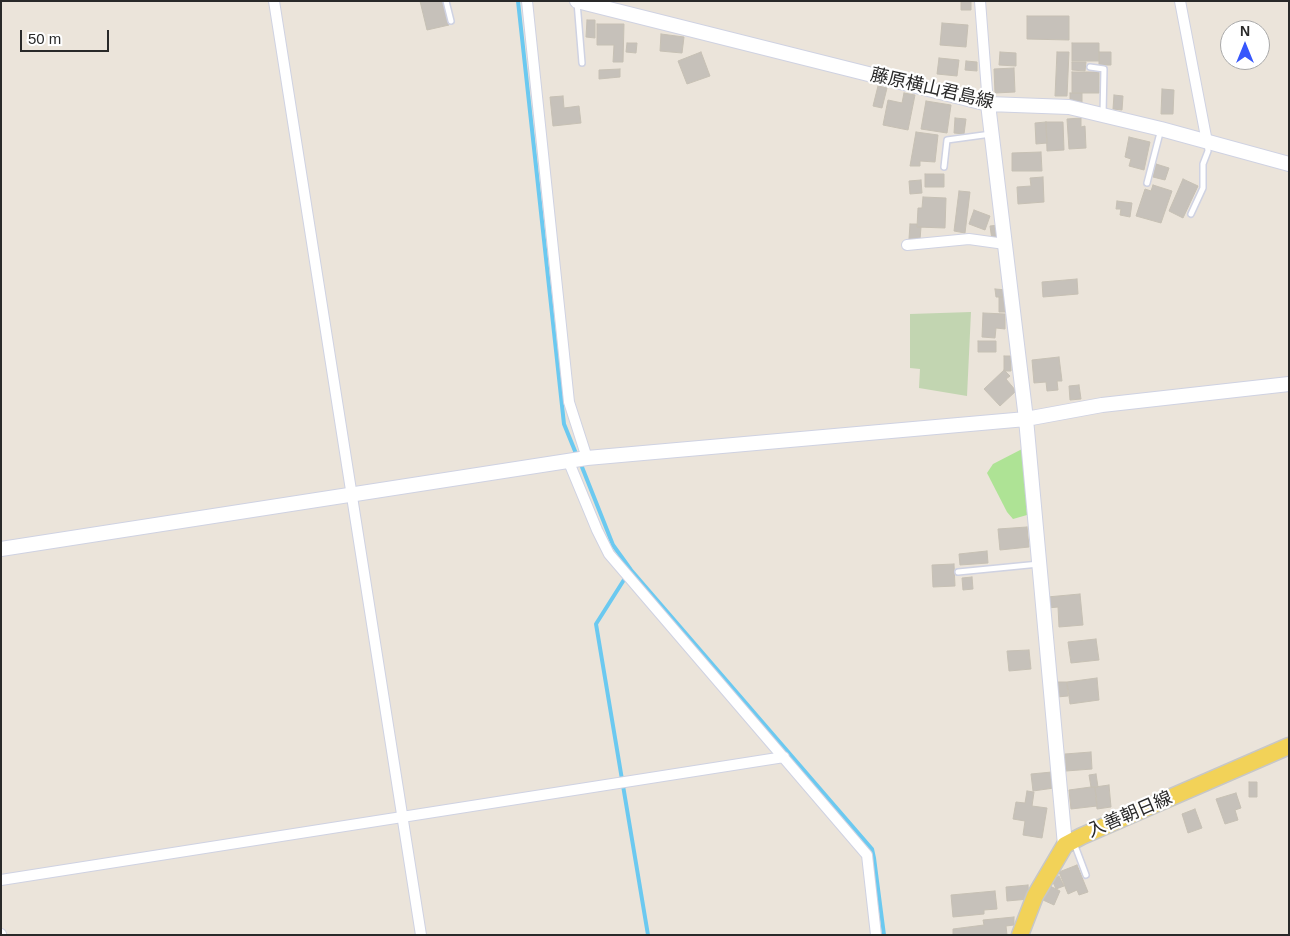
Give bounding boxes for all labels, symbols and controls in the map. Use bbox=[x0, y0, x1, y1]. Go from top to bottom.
scale bar bbox=[22, 20, 111, 52]
north arrow bbox=[1220, 20, 1270, 70]
text: N bbox=[1240, 23, 1250, 39]
text: 50 m bbox=[28, 30, 61, 47]
street label: 藤原横山君島線 bbox=[868, 64, 996, 114]
street label: 入善朝日線 bbox=[1084, 787, 1176, 843]

